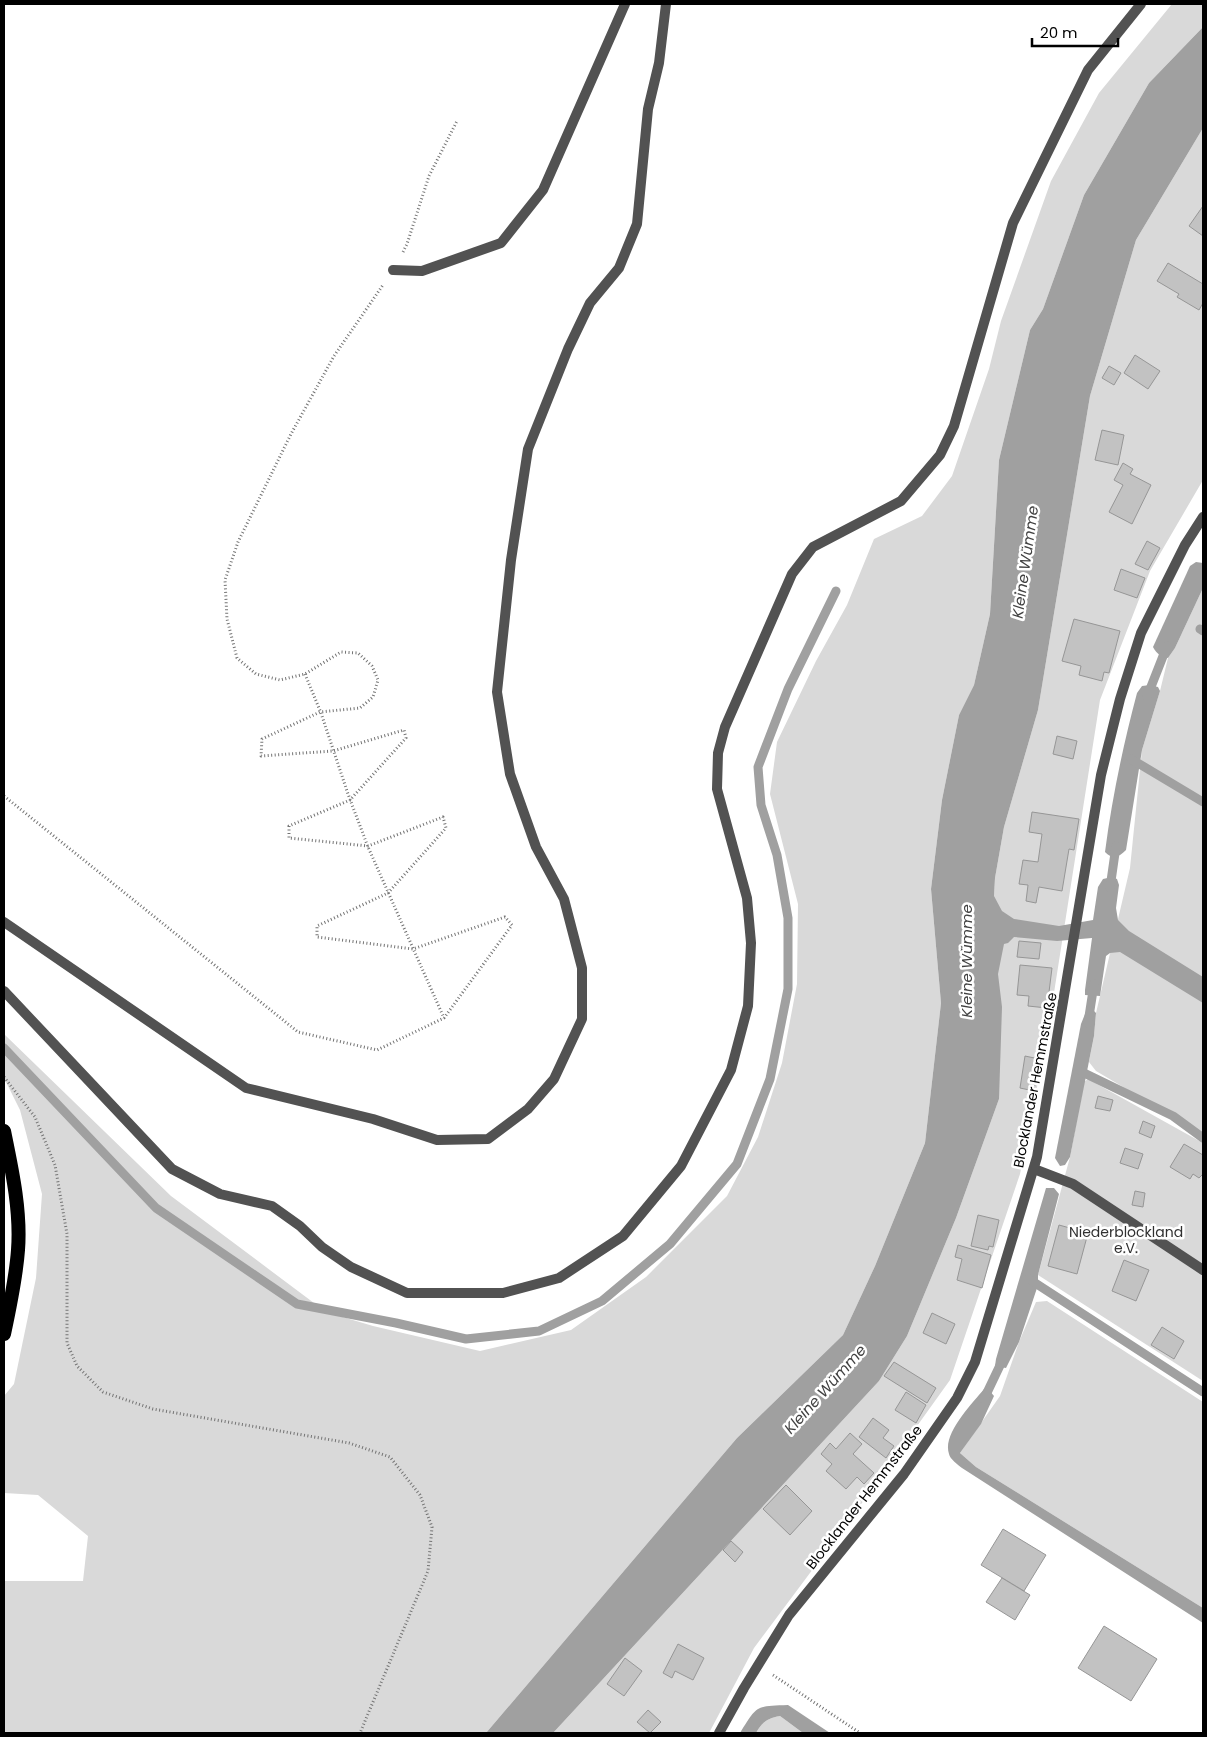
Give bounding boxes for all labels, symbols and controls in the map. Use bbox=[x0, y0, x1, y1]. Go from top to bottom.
scale bar bbox=[1032, 15, 1118, 47]
text: 20 m bbox=[1040, 22, 1078, 43]
water label: Kleine Wümme bbox=[1007, 504, 1043, 620]
water label: Kleine Wümme bbox=[956, 904, 977, 1018]
street label: Blocklander Hemmstraße bbox=[1008, 990, 1062, 1169]
park label: Niederblockland e.V. bbox=[1069, 1222, 1183, 1258]
water label: Kleine Wümme bbox=[779, 1340, 871, 1438]
street label: Blocklander Hemmstraße bbox=[801, 1420, 927, 1573]

